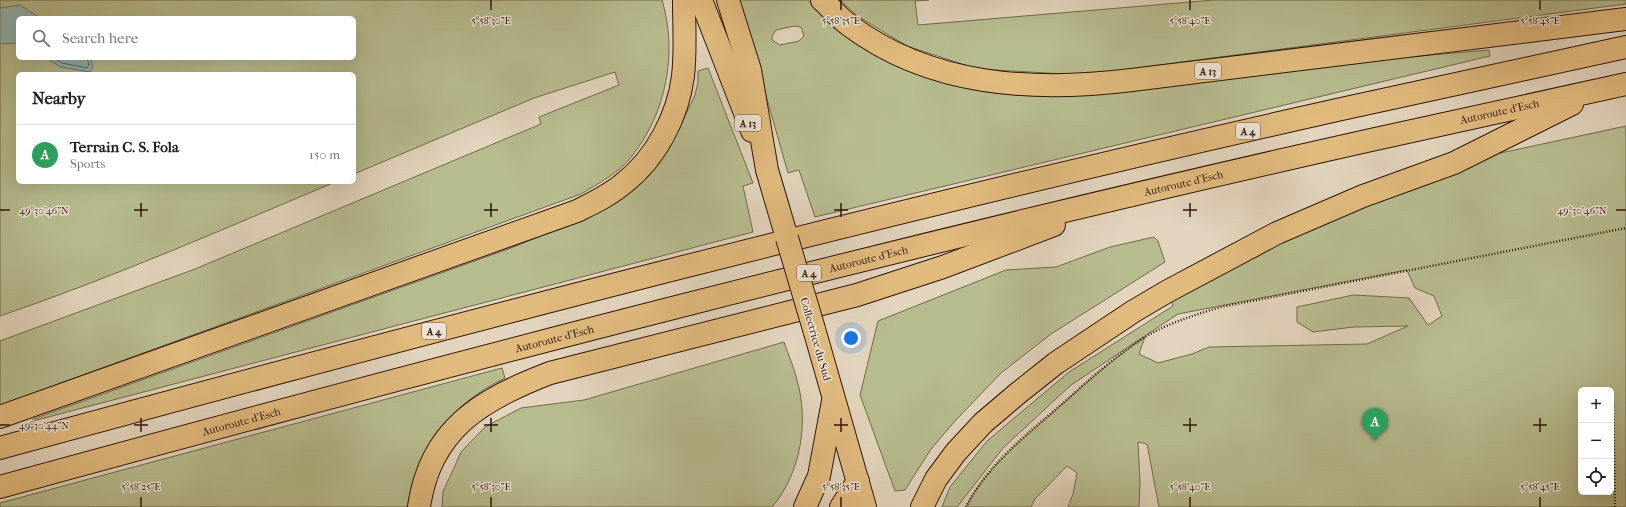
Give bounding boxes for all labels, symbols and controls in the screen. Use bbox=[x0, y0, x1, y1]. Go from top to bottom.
text: 5°58'30"E bbox=[471, 15, 511, 27]
text: 5°58'35"E bbox=[822, 15, 860, 27]
text: 5°58'40"E bbox=[1170, 15, 1210, 27]
text: 5°58'45"E bbox=[1520, 15, 1560, 27]
search box bbox=[16, 16, 356, 60]
icon: search bbox=[30, 27, 52, 49]
text: Search here bbox=[62, 29, 138, 47]
road number: A 13 bbox=[1195, 63, 1221, 79]
text: Nearby bbox=[32, 88, 86, 108]
street label: Autoroute d'Esch bbox=[1458, 97, 1541, 127]
road number: A 13 bbox=[735, 115, 761, 131]
road number: A 4 bbox=[1236, 123, 1260, 139]
text: Terrain C. S. Fola bbox=[70, 138, 179, 156]
text: A bbox=[41, 147, 49, 162]
text: 150 m bbox=[309, 147, 340, 162]
text: Sports bbox=[70, 156, 105, 171]
street label: Autoroute d'Esch bbox=[1142, 168, 1225, 199]
text: 49°30'46"N bbox=[19, 205, 69, 217]
text: 49°30'46"N bbox=[1557, 205, 1607, 217]
street label: Autoroute d'Esch bbox=[827, 243, 910, 276]
road number: A 4 bbox=[797, 265, 821, 281]
street label: Collectrice du Sud bbox=[797, 296, 834, 383]
street label: Autoroute d'Esch bbox=[513, 322, 596, 356]
road number: A 4 bbox=[422, 323, 446, 339]
your location bbox=[841, 328, 861, 348]
map controls bbox=[1578, 387, 1614, 495]
button: + bbox=[1578, 387, 1614, 423]
street label: Autoroute d'Esch bbox=[200, 405, 283, 439]
pin: A bbox=[1362, 408, 1388, 441]
text: 49°30'44"N bbox=[19, 420, 69, 432]
button: − bbox=[1578, 423, 1614, 459]
button: locate bbox=[1578, 459, 1614, 495]
text: 5°58'25"E bbox=[122, 481, 160, 493]
text: 5°58'30"E bbox=[471, 481, 511, 493]
text: 5°58'35"E bbox=[822, 481, 860, 493]
text: 5°58'40"E bbox=[1170, 481, 1210, 493]
text: 5°58'45"E bbox=[1520, 481, 1560, 493]

